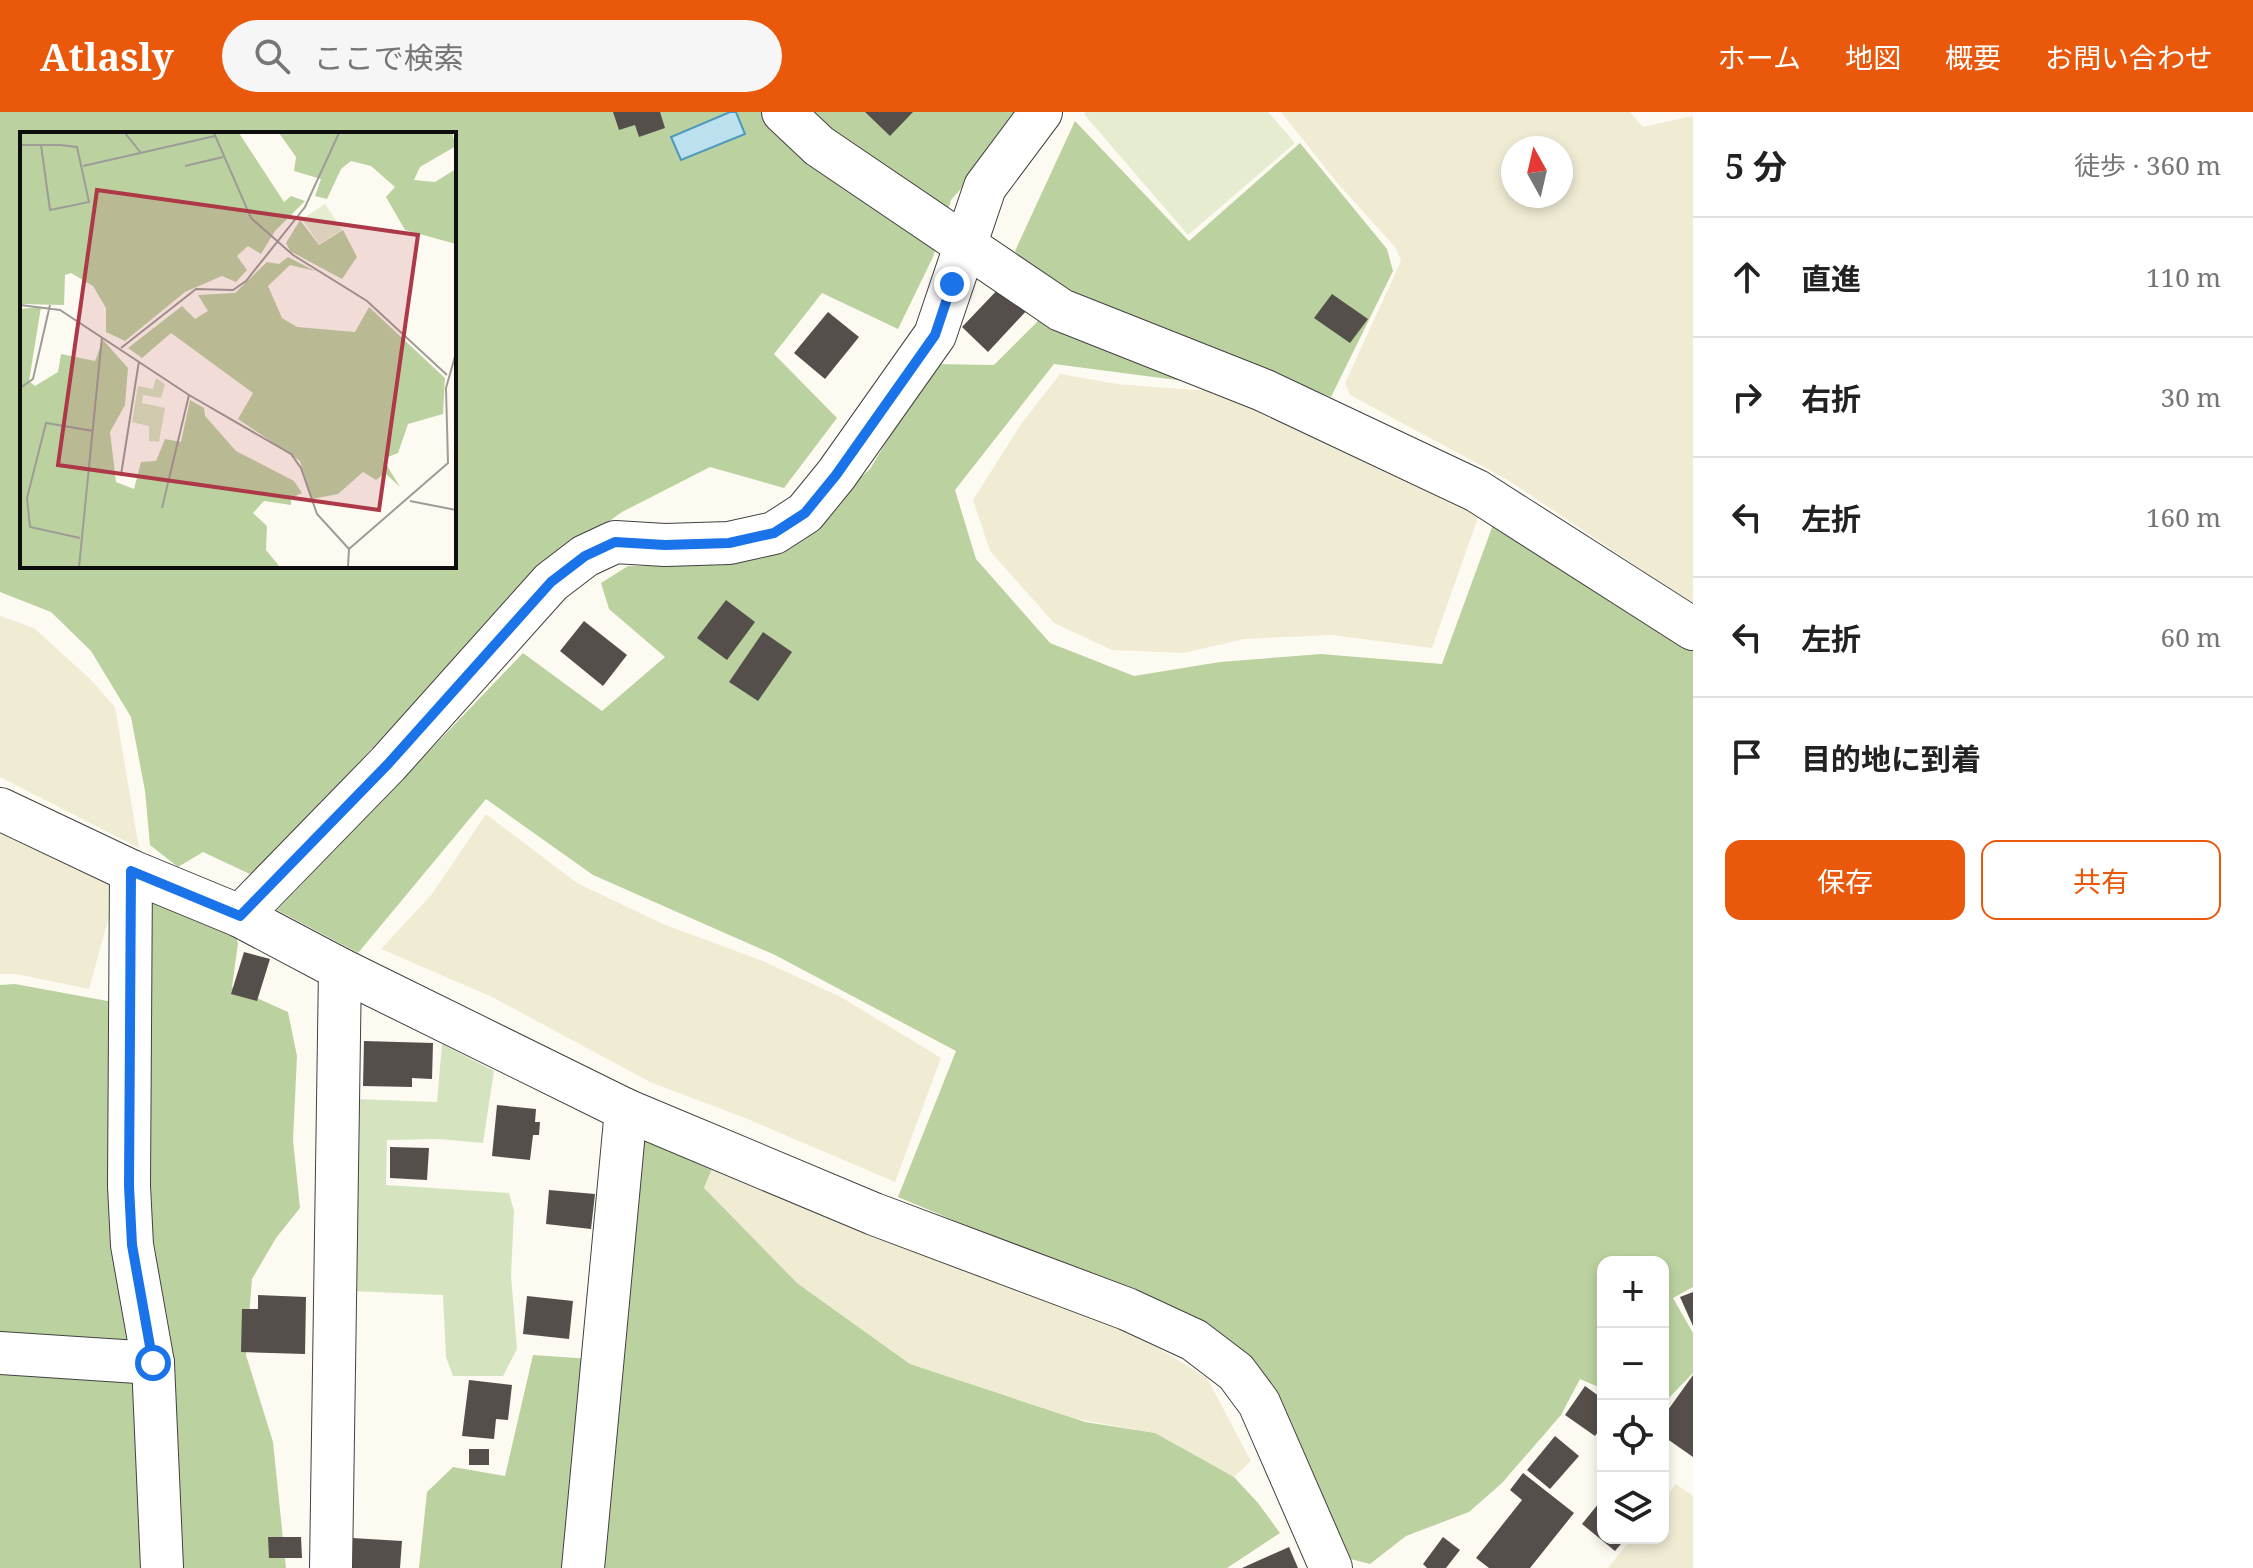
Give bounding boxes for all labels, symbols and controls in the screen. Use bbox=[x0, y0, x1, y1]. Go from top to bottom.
search box bbox=[222, 20, 782, 92]
text: Atlasly bbox=[40, 30, 174, 82]
icon: search bbox=[250, 34, 294, 78]
text: ここで検索 bbox=[314, 37, 464, 78]
text: ホーム bbox=[1718, 38, 1801, 76]
text: 地図 bbox=[1845, 38, 1901, 76]
text: 概要 bbox=[1945, 38, 2001, 76]
text: お問い合わせ bbox=[2045, 38, 2213, 76]
inset map bbox=[20, 132, 456, 568]
north arrow bbox=[1501, 136, 1573, 208]
text: 5 分 bbox=[1725, 143, 1787, 189]
text: 徒歩 · 360 m bbox=[2074, 147, 2221, 183]
icon: ahead bbox=[1725, 255, 1769, 299]
text: 直進 bbox=[1801, 258, 1861, 299]
text: 110 m bbox=[2146, 259, 2221, 295]
route end bbox=[934, 266, 970, 302]
icon: right bbox=[1725, 375, 1769, 419]
text: 右折 bbox=[1801, 378, 1861, 419]
text: 30 m bbox=[2161, 379, 2221, 415]
icon: left bbox=[1725, 495, 1769, 539]
text: 左折 bbox=[1801, 498, 1861, 539]
text: 160 m bbox=[2146, 499, 2221, 535]
icon: left bbox=[1725, 615, 1769, 659]
text: 左折 bbox=[1801, 618, 1861, 659]
text: 60 m bbox=[2161, 619, 2221, 655]
icon: arrive bbox=[1725, 735, 1769, 779]
text: 目的地に到着 bbox=[1801, 738, 1981, 779]
button: 保存 bbox=[1725, 840, 1965, 920]
button: 共有 bbox=[1981, 840, 2221, 920]
map controls bbox=[1597, 1256, 1669, 1544]
button: + bbox=[1597, 1256, 1669, 1328]
button: − bbox=[1597, 1328, 1669, 1400]
route start bbox=[135, 1345, 171, 1381]
button: locate bbox=[1597, 1400, 1669, 1472]
button: layers bbox=[1597, 1472, 1669, 1544]

